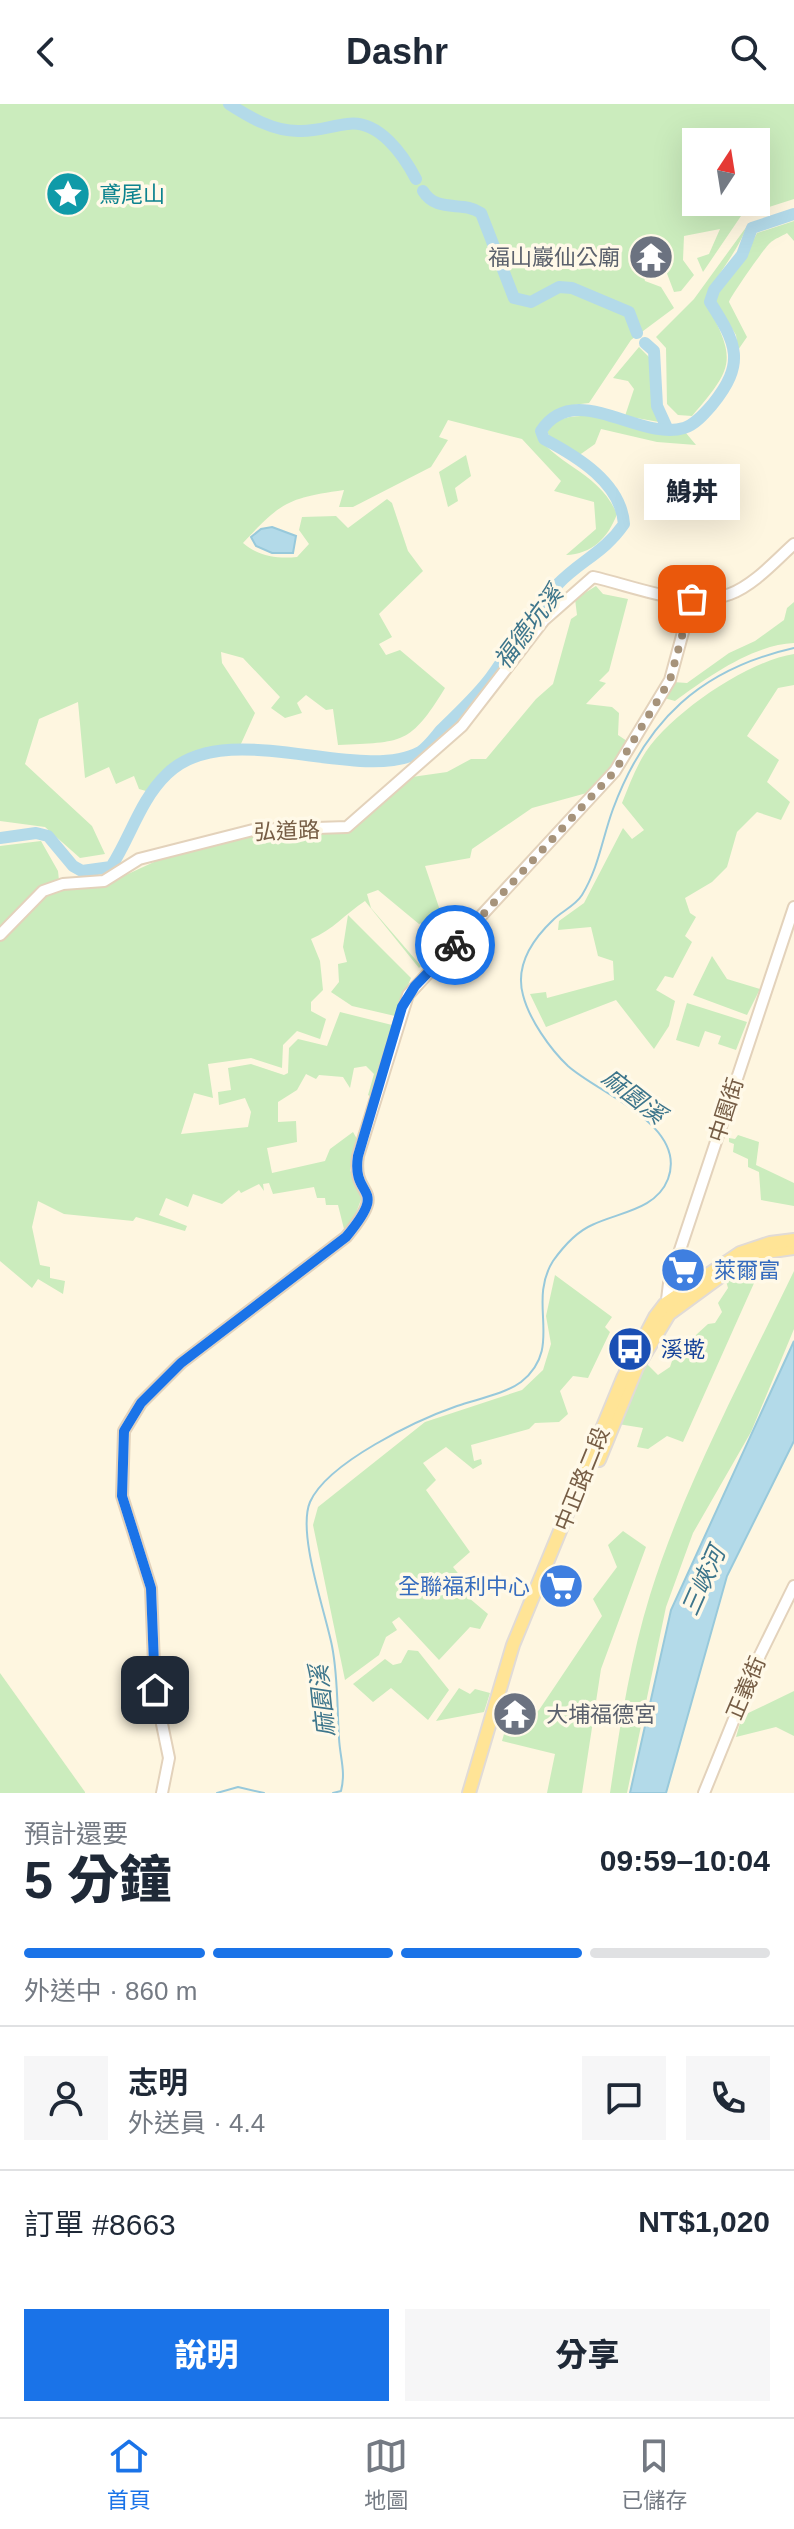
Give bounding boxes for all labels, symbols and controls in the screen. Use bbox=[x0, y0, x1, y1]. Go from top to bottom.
icon: back bbox=[24, 30, 68, 74]
icon: search bbox=[726, 30, 770, 74]
text: Dashr bbox=[346, 31, 448, 72]
north arrow bbox=[682, 128, 770, 216]
map controls bbox=[682, 128, 770, 216]
place icon: 鳶尾山 bbox=[44, 170, 92, 218]
place label: 鳶尾山 bbox=[99, 182, 165, 207]
temple icon: 福山巖仙公廟 bbox=[627, 233, 675, 281]
place label: 福山巖仙公廟 bbox=[488, 245, 620, 270]
callout: 鯓丼 bbox=[644, 463, 740, 519]
text: 鯓丼 bbox=[666, 477, 718, 507]
pin bbox=[658, 565, 726, 633]
icon: bag bbox=[670, 577, 714, 621]
water label: 福德坑溪 bbox=[488, 578, 569, 673]
street label: 弘道路 bbox=[254, 817, 320, 845]
courier bbox=[415, 905, 495, 985]
icon: bike bbox=[433, 923, 477, 967]
water label: 麻園溪 bbox=[597, 1063, 673, 1131]
street label: 中園街 bbox=[704, 1075, 748, 1145]
supermarket icon: 萊爾富 bbox=[659, 1246, 707, 1294]
place label: 萊爾富 bbox=[714, 1258, 780, 1283]
bus stop icon: 溪墘 bbox=[606, 1325, 654, 1373]
place label: 溪墘 bbox=[661, 1337, 705, 1362]
street label: 中正路二段 bbox=[550, 1423, 614, 1535]
water label: 三峽河 bbox=[676, 1539, 732, 1619]
supermarket icon: 全聯福利中心 bbox=[537, 1562, 585, 1610]
place label: 全聯福利中心 bbox=[398, 1574, 530, 1599]
street label: 正義街 bbox=[722, 1653, 770, 1723]
pin bbox=[121, 1656, 189, 1724]
water label: 麻園溪 bbox=[304, 1661, 339, 1738]
icon: home bbox=[133, 1668, 177, 1712]
temple icon: 大埔福德宮 bbox=[491, 1690, 539, 1738]
place label: 大埔福德宮 bbox=[546, 1702, 656, 1727]
text: 預計還要 bbox=[24, 1819, 128, 1849]
text: 09:59–10:04 bbox=[600, 1844, 770, 1877]
text: 5 分鐘 bbox=[24, 1851, 171, 1909]
text: 外送中 · 860 m bbox=[24, 1976, 197, 2006]
button: person bbox=[24, 2056, 108, 2140]
button: chat bbox=[582, 2056, 666, 2140]
button: phone bbox=[686, 2056, 770, 2140]
text: 志明 bbox=[128, 2066, 188, 2099]
text: 外送員 · 4.4 bbox=[128, 2108, 265, 2138]
text: NT$1,020 bbox=[638, 2205, 770, 2238]
text: 訂單 #8663 bbox=[24, 2208, 176, 2241]
button: 說明 bbox=[24, 2309, 389, 2401]
button: 分享 bbox=[405, 2309, 770, 2401]
tab: 首頁 bbox=[107, 2434, 151, 2514]
tab: 地圖 bbox=[364, 2434, 408, 2514]
tab: 已儲存 bbox=[621, 2434, 687, 2514]

